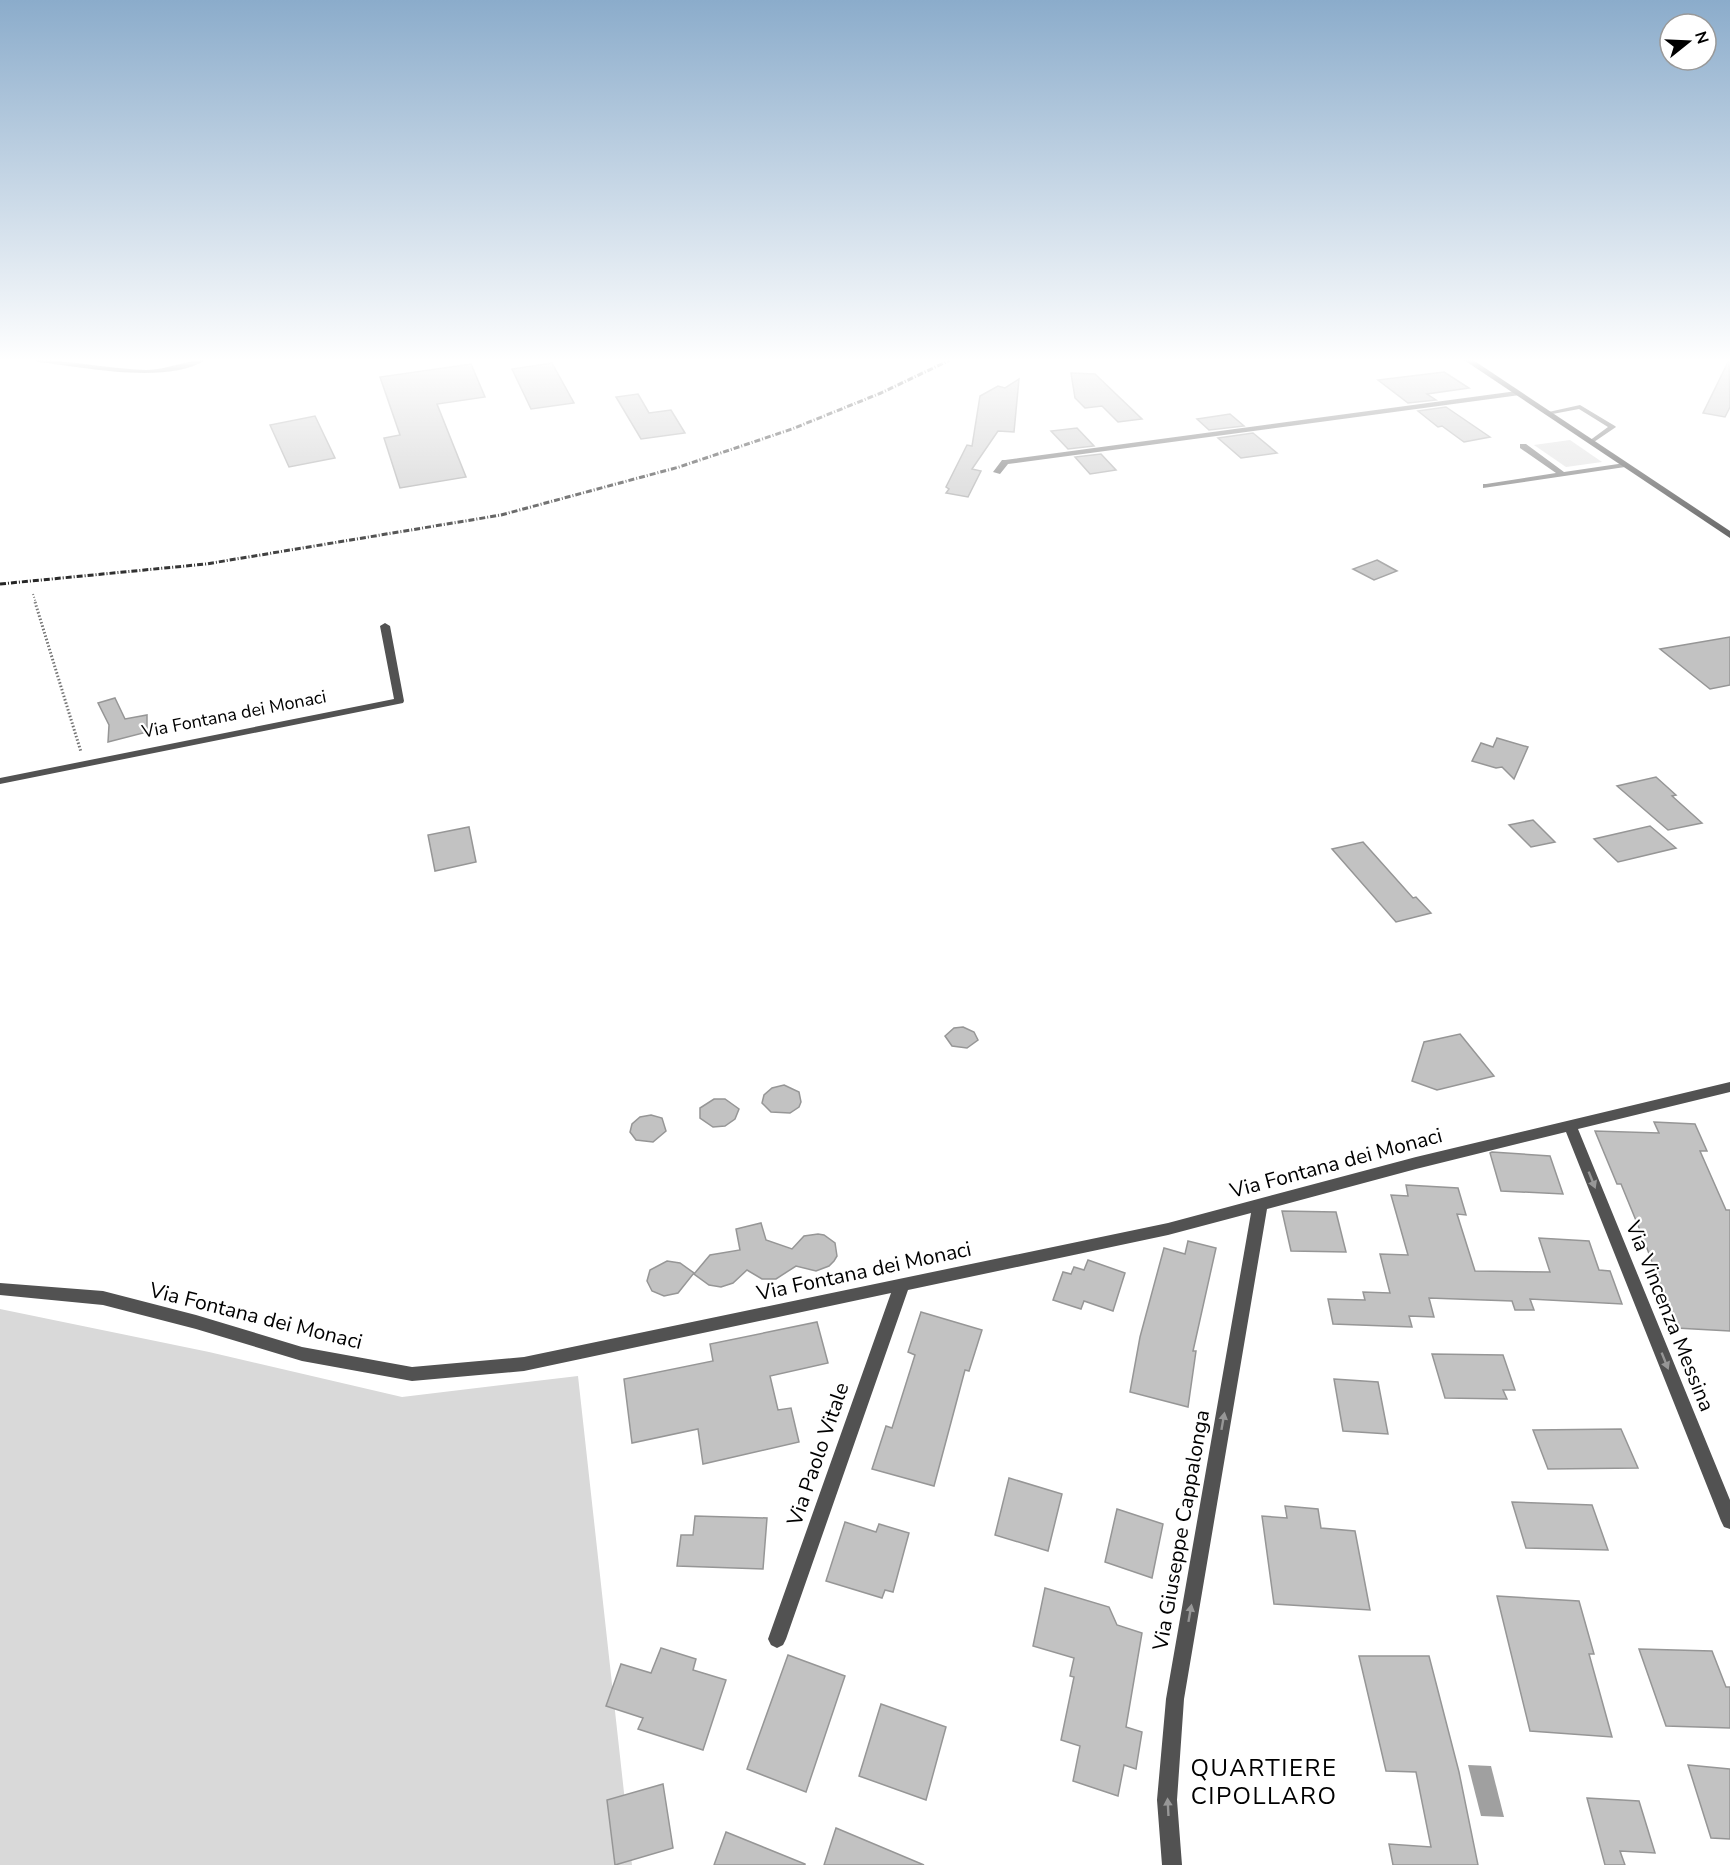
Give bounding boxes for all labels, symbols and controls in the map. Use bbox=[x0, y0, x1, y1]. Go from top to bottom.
north arrow bbox=[1658, 12, 1718, 72]
text: N bbox=[1689, 29, 1714, 47]
street label: Via Fontana dei Monaci bbox=[139, 684, 328, 744]
street label: Via Fontana dei Monaci bbox=[1226, 1121, 1445, 1205]
one-way arrow bbox=[1588, 1171, 1597, 1189]
street label: Via Vincenza Messina bbox=[1619, 1216, 1721, 1415]
street label: Via Fontana dei Monaci bbox=[753, 1235, 974, 1308]
street label: Via Fontana dei Monaci bbox=[146, 1276, 365, 1356]
one-way arrow bbox=[1661, 1352, 1670, 1370]
street label: Via Paolo Vitale bbox=[780, 1379, 856, 1530]
street label: Via Giuseppe Cappalonga bbox=[1146, 1408, 1216, 1653]
one-way arrow bbox=[1219, 1411, 1228, 1430]
one-way arrow bbox=[1185, 1604, 1194, 1623]
district label: QUARTIERE CIPOLLARO bbox=[1191, 1752, 1337, 1812]
one-way arrow bbox=[1164, 1797, 1173, 1816]

